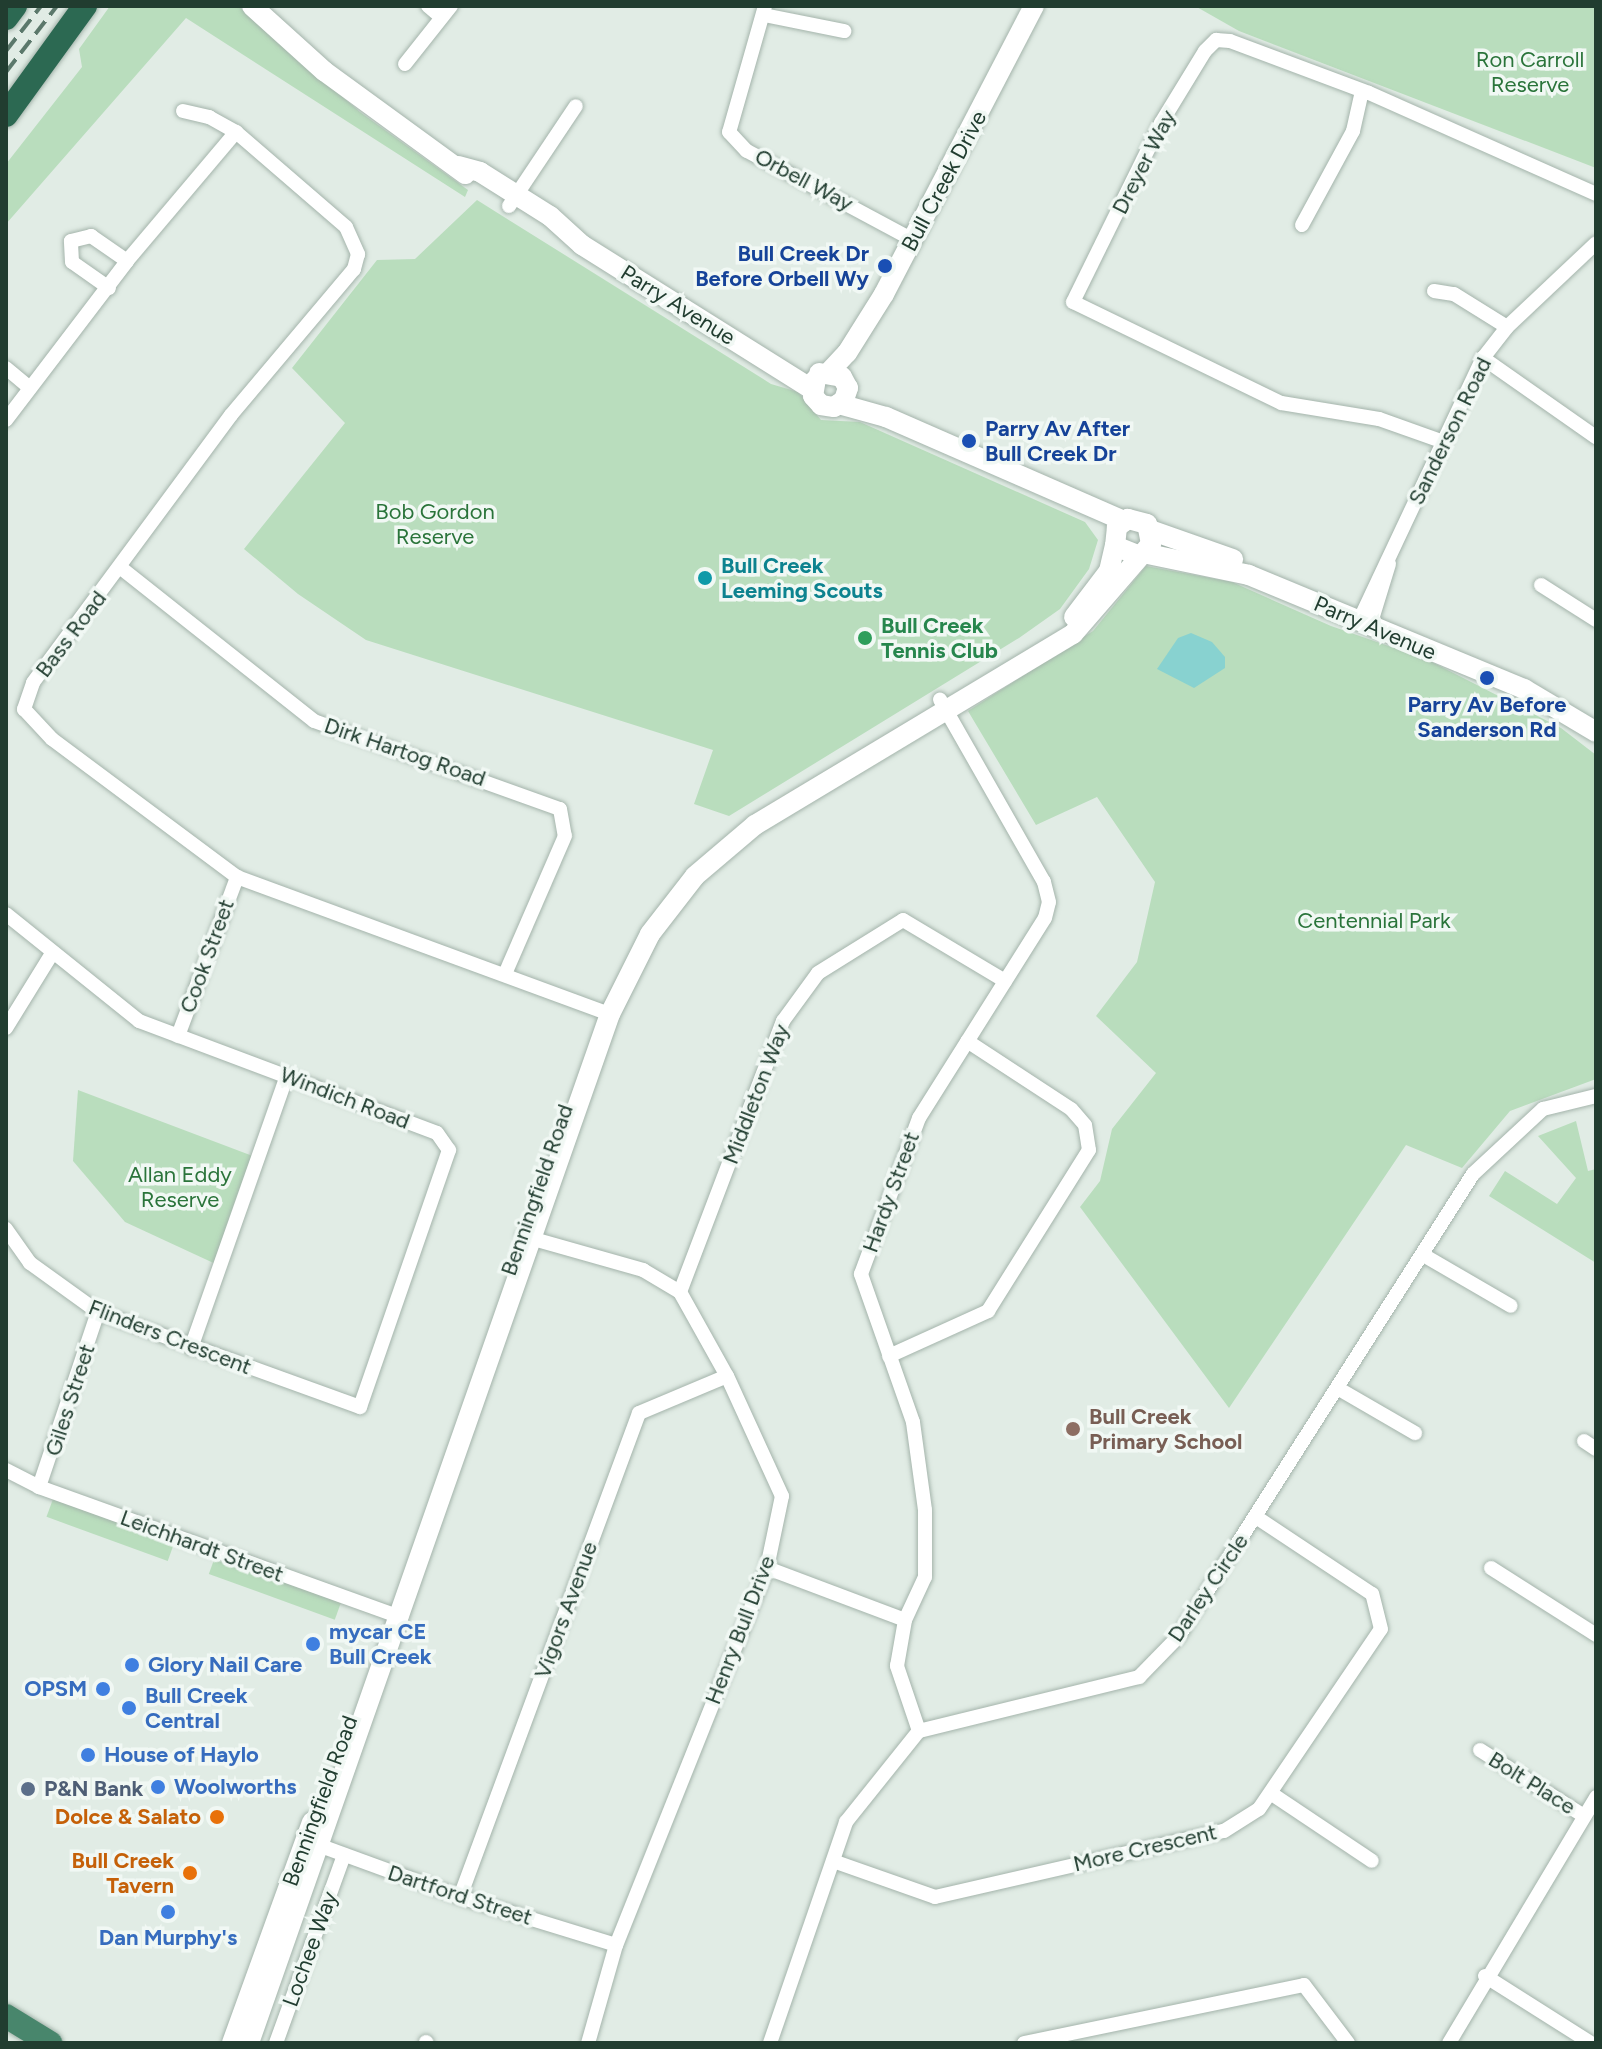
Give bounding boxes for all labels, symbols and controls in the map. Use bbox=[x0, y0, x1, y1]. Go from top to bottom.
park label: Ron Carroll Reserve bbox=[1476, 46, 1584, 98]
street label: Bull Creek Drive bbox=[896, 106, 992, 256]
street label: Dreyer Way bbox=[1107, 106, 1181, 218]
street label: Orbell Way bbox=[750, 143, 858, 217]
place label: Bull Creek Dr Before Orbell Wy bbox=[695, 240, 869, 292]
marker: Bull Creek Dr Before Orbell Wy bbox=[876, 257, 894, 275]
street label: Parry Avenue bbox=[616, 259, 740, 351]
street label: Sanderson Road bbox=[1403, 353, 1497, 509]
place label: Parry Av After Bull Creek Dr bbox=[985, 415, 1130, 466]
marker: Parry Av After Bull Creek Dr bbox=[960, 432, 978, 450]
park label: Bob Gordon Reserve bbox=[375, 498, 495, 550]
place label: Bull Creek Leeming Scouts bbox=[721, 552, 883, 604]
marker: Bull Creek Leeming Scouts bbox=[696, 569, 714, 587]
street label: Bass Road bbox=[30, 586, 112, 682]
street label: Parry Avenue bbox=[1310, 590, 1440, 666]
place label: Bull Creek Tennis Club bbox=[881, 612, 998, 664]
marker: Bull Creek Tennis Club bbox=[856, 629, 874, 647]
marker: Parry Av Before Sanderson Rd bbox=[1478, 669, 1496, 687]
place label: Parry Av Before Sanderson Rd bbox=[1408, 691, 1566, 742]
street label: Dirk Hartog Road bbox=[321, 712, 489, 792]
street label: Cook Street bbox=[174, 896, 240, 1016]
park label: Centennial Park bbox=[1297, 908, 1451, 934]
street label: Middleton Way bbox=[717, 1020, 795, 1168]
street label: Windich Road bbox=[276, 1061, 414, 1135]
street label: Benningfield Road bbox=[495, 1101, 579, 1279]
street label: Hardy Street bbox=[857, 1128, 925, 1256]
park label: Allan Eddy Reserve bbox=[128, 1161, 232, 1212]
street label: Flinders Crescent bbox=[85, 1294, 255, 1380]
street label: Giles Street bbox=[40, 1341, 100, 1459]
place label: Bull Creek Primary School bbox=[1089, 1403, 1242, 1454]
marker: Bull Creek Primary School bbox=[1064, 1420, 1082, 1438]
street label: Leichhardt Street bbox=[117, 1504, 287, 1588]
street label: Darley Circle bbox=[1162, 1529, 1254, 1647]
street label: Vigors Avenue bbox=[529, 1538, 603, 1682]
street label: Henry Bull Drive bbox=[700, 1552, 780, 1708]
place label: mycar CE Bull Creek bbox=[329, 1618, 432, 1670]
marker: mycar CE Bull Creek bbox=[304, 1635, 322, 1653]
place label: Glory Nail Care bbox=[148, 1652, 302, 1678]
marker: Glory Nail Care bbox=[123, 1656, 141, 1674]
place label: OPSM bbox=[24, 1676, 87, 1702]
marker: OPSM bbox=[94, 1680, 112, 1698]
place label: Bull Creek Central bbox=[145, 1682, 248, 1734]
marker: Bull Creek Central bbox=[120, 1699, 138, 1717]
street label: Benningfield Road bbox=[277, 1712, 363, 1890]
place label: House of Haylo bbox=[104, 1742, 259, 1768]
marker: House of Haylo bbox=[79, 1746, 97, 1764]
street label: Bolt Place bbox=[1484, 1746, 1580, 1820]
place label: Woolworths bbox=[174, 1774, 296, 1800]
place label: P&N Bank bbox=[44, 1776, 143, 1802]
marker: Woolworths bbox=[149, 1778, 167, 1796]
marker: P&N Bank bbox=[19, 1780, 37, 1798]
place label: Dolce & Salato bbox=[55, 1804, 201, 1830]
marker: Dolce & Salato bbox=[208, 1808, 226, 1826]
street label: More Crescent bbox=[1071, 1819, 1219, 1877]
place label: Bull Creek Tavern bbox=[71, 1847, 174, 1898]
street label: Dartford Street bbox=[384, 1859, 536, 1931]
marker: Bull Creek Tavern bbox=[181, 1864, 199, 1882]
street label: Lochee Way bbox=[277, 1888, 343, 2010]
marker: Dan Murphy's bbox=[159, 1903, 177, 1921]
place label: Dan Murphy's bbox=[99, 1925, 237, 1951]

